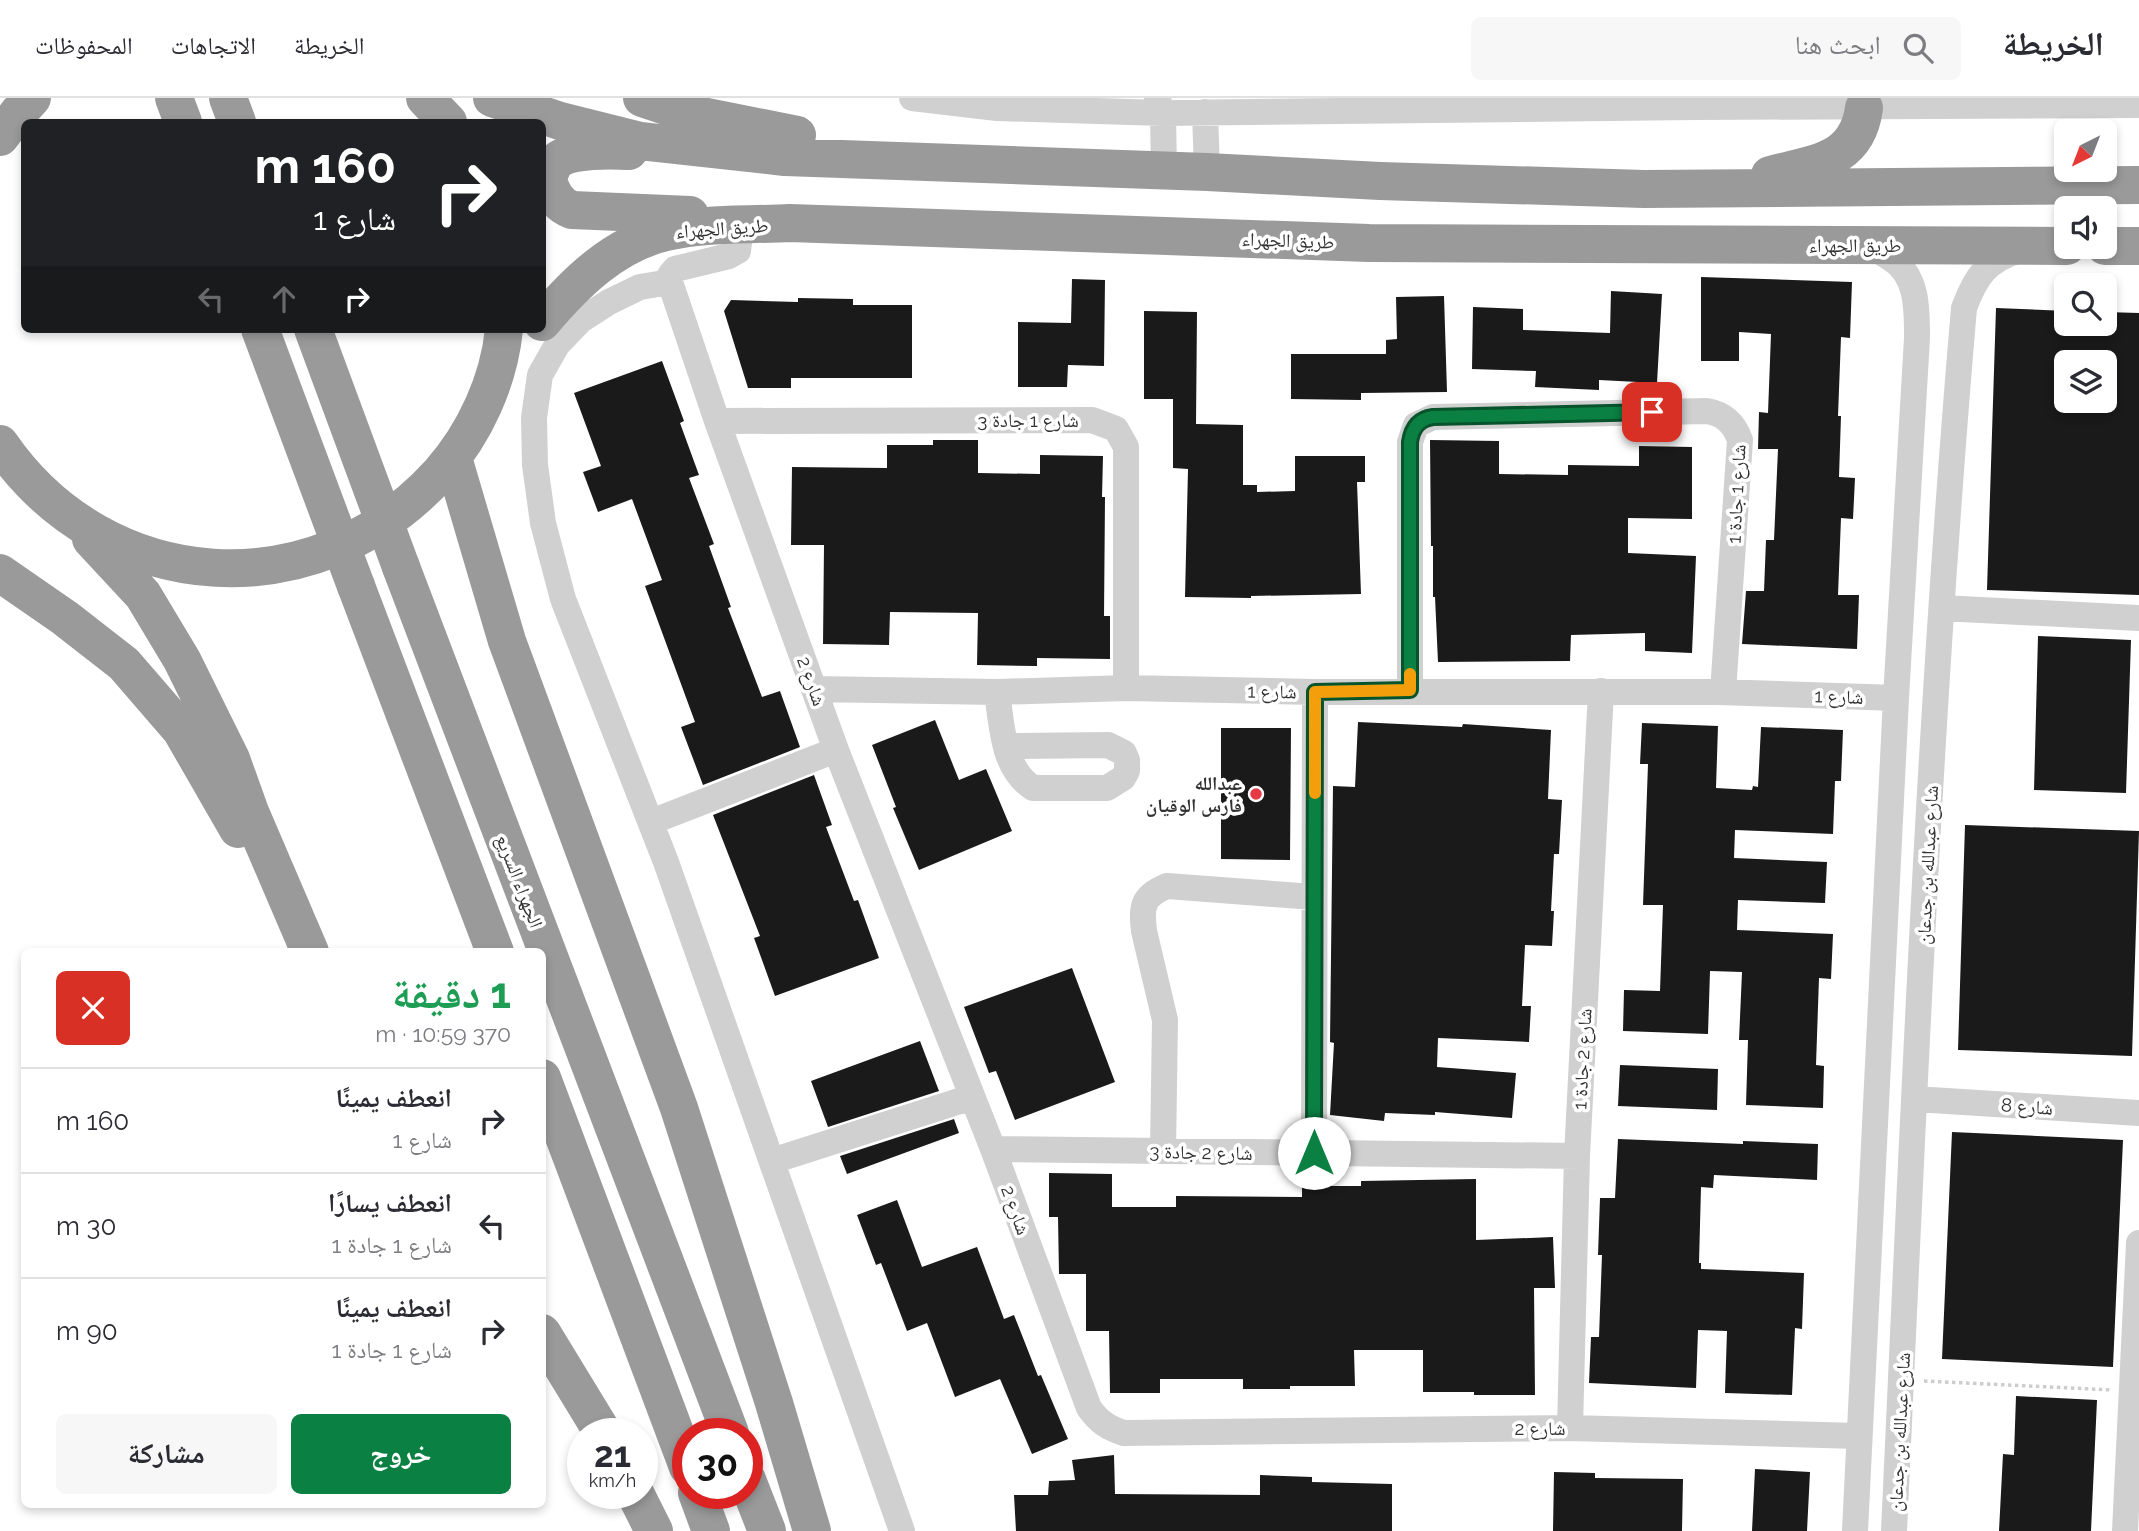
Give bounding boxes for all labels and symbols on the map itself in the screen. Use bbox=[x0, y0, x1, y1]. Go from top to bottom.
north arrow bbox=[2054, 119, 2118, 182]
street label: طريق الجهراء bbox=[675, 214, 769, 243]
street label: طريق الجهراء bbox=[1241, 227, 1335, 254]
street label: طريق الجهراء bbox=[1809, 234, 1901, 257]
pin bbox=[1622, 382, 1682, 442]
street label: شارع 1 جادة 3 bbox=[977, 409, 1079, 432]
street label: شارع 1 جادة 1 bbox=[1722, 444, 1751, 544]
street label: شارع 2 bbox=[792, 653, 831, 709]
street label: شارع 1 bbox=[1247, 680, 1297, 703]
street label: شارع 1 bbox=[1814, 684, 1864, 709]
place label: عبدالله فارس الوقيان bbox=[1146, 772, 1242, 817]
street label: شارع عبدالله بن جدعان bbox=[1912, 785, 1943, 945]
marker: عبدالله فارس الوقيان bbox=[1248, 786, 1264, 802]
street label: الجهراء السريع bbox=[490, 831, 548, 931]
street label: شارع 2 جادة 1 bbox=[1568, 1008, 1597, 1110]
street label: شارع 8 bbox=[2000, 1093, 2054, 1120]
position arrow bbox=[1277, 1116, 1351, 1190]
street label: شارع 2 جادة 3 bbox=[1149, 1140, 1253, 1165]
street label: شارع 2 bbox=[996, 1182, 1035, 1238]
street label: شارع عبدالله بن جدعان bbox=[1884, 1352, 1915, 1512]
street label: شارع 2 bbox=[1515, 1417, 1565, 1440]
speed limit sign: 30 bbox=[672, 1418, 763, 1509]

